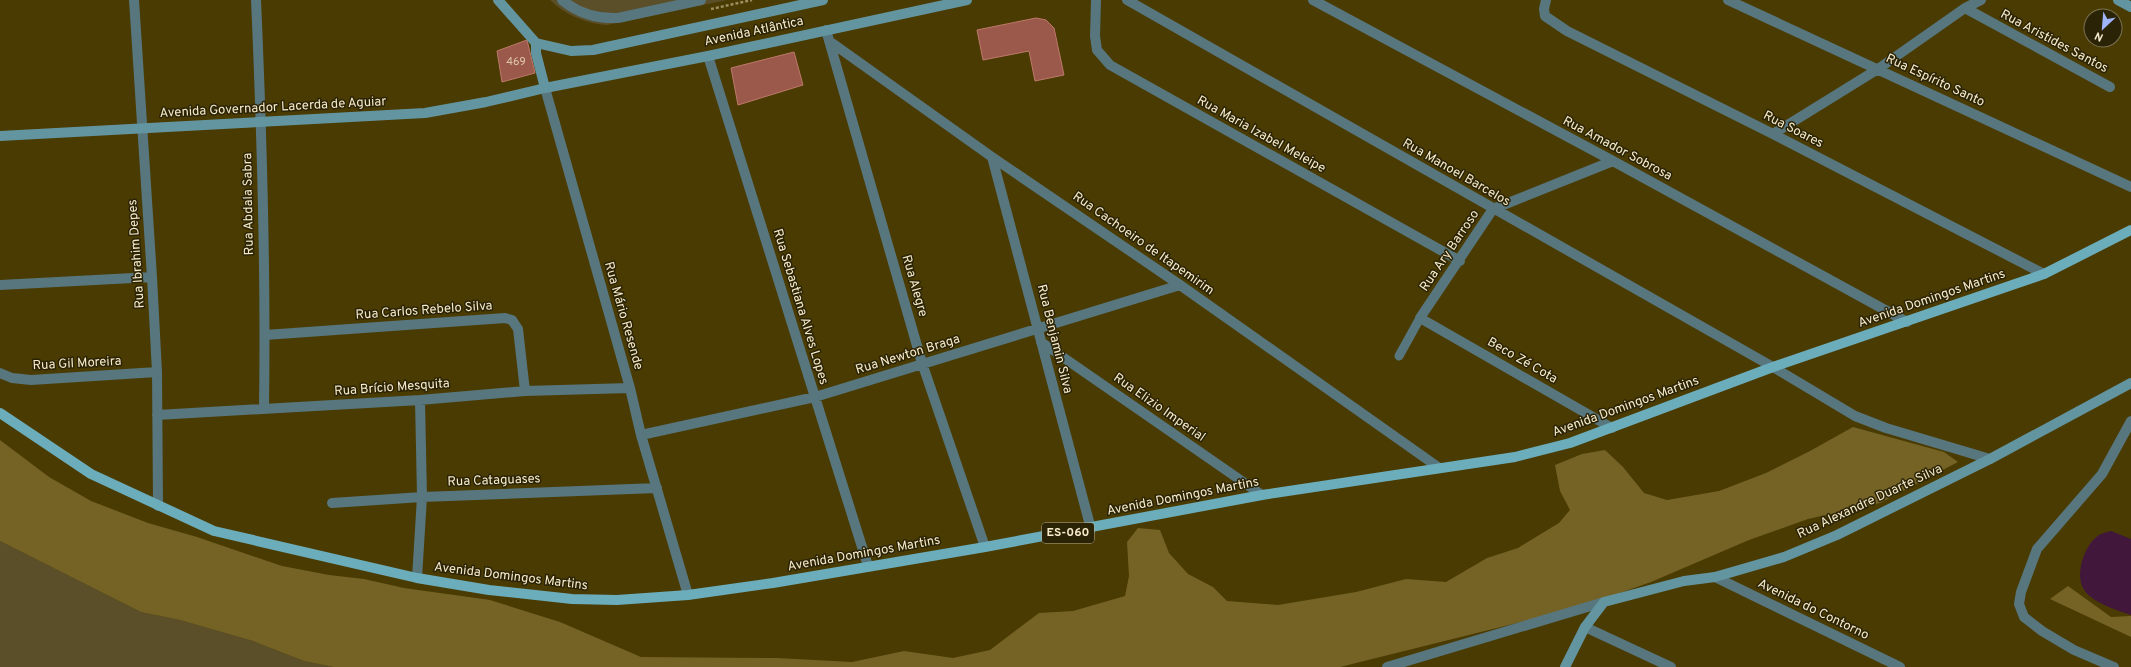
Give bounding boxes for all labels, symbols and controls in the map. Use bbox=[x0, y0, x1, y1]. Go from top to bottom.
street label: Rua Aristides Santos bbox=[1997, 7, 2111, 77]
north arrow bbox=[2083, 8, 2123, 48]
street label: Avenida Atlântica bbox=[703, 14, 805, 50]
text: N bbox=[2092, 28, 2106, 44]
street label: Rua Espírito Santo bbox=[1883, 51, 1987, 111]
house number: 469 bbox=[506, 55, 526, 69]
street label: Rua Maria Izabel Meleipe bbox=[1194, 93, 1328, 177]
street label: Avenida Governador Lacerda de Aguiar bbox=[159, 94, 387, 122]
street label: Rua Soares bbox=[1760, 108, 1826, 152]
street label: Rua Amador Sobrosa bbox=[1560, 113, 1674, 185]
street label: Rua Manoel Barcelos bbox=[1399, 136, 1513, 210]
street label: Rua Abdala Sabra bbox=[240, 153, 258, 255]
street label: Rua Cachoeiro de Itapemirim bbox=[1069, 189, 1217, 299]
street label: Rua Ibrahim Depes bbox=[125, 199, 149, 309]
street label: Rua Ary Barroso bbox=[1417, 207, 1483, 295]
street label: Rua Sebastiana Alves Lopes bbox=[769, 227, 831, 387]
street label: Rua Alegre bbox=[898, 253, 930, 319]
street label: Rua Mário Resende bbox=[600, 260, 646, 372]
street label: Avenida Domingos Martins bbox=[1856, 266, 2008, 332]
street label: Rua Benjamin Silva bbox=[1033, 283, 1075, 395]
street label: Rua Carlos Rebelo Silva bbox=[355, 298, 493, 324]
street label: Rua Newton Braga bbox=[854, 332, 962, 378]
street label: Beco Zé Cota bbox=[1484, 335, 1560, 387]
street label: Rua Gil Moreira bbox=[32, 354, 122, 374]
street label: Rua Elizio Imperial bbox=[1110, 370, 1208, 446]
street label: Avenida Domingos Martins bbox=[1551, 373, 1701, 441]
street label: Rua Brício Mesquita bbox=[334, 376, 450, 400]
street label: Rua Alexandre Duarte Silva bbox=[1795, 461, 1945, 543]
street label: Rua Cataguases bbox=[447, 471, 541, 491]
street label: Avenida Domingos Martins bbox=[1106, 474, 1260, 520]
road number: ES-060 bbox=[1042, 523, 1094, 543]
street label: Avenida Domingos Martins bbox=[786, 533, 942, 575]
street label: Avenida Domingos Martins bbox=[433, 560, 589, 594]
street label: Avenida do Contorno bbox=[1755, 576, 1871, 644]

